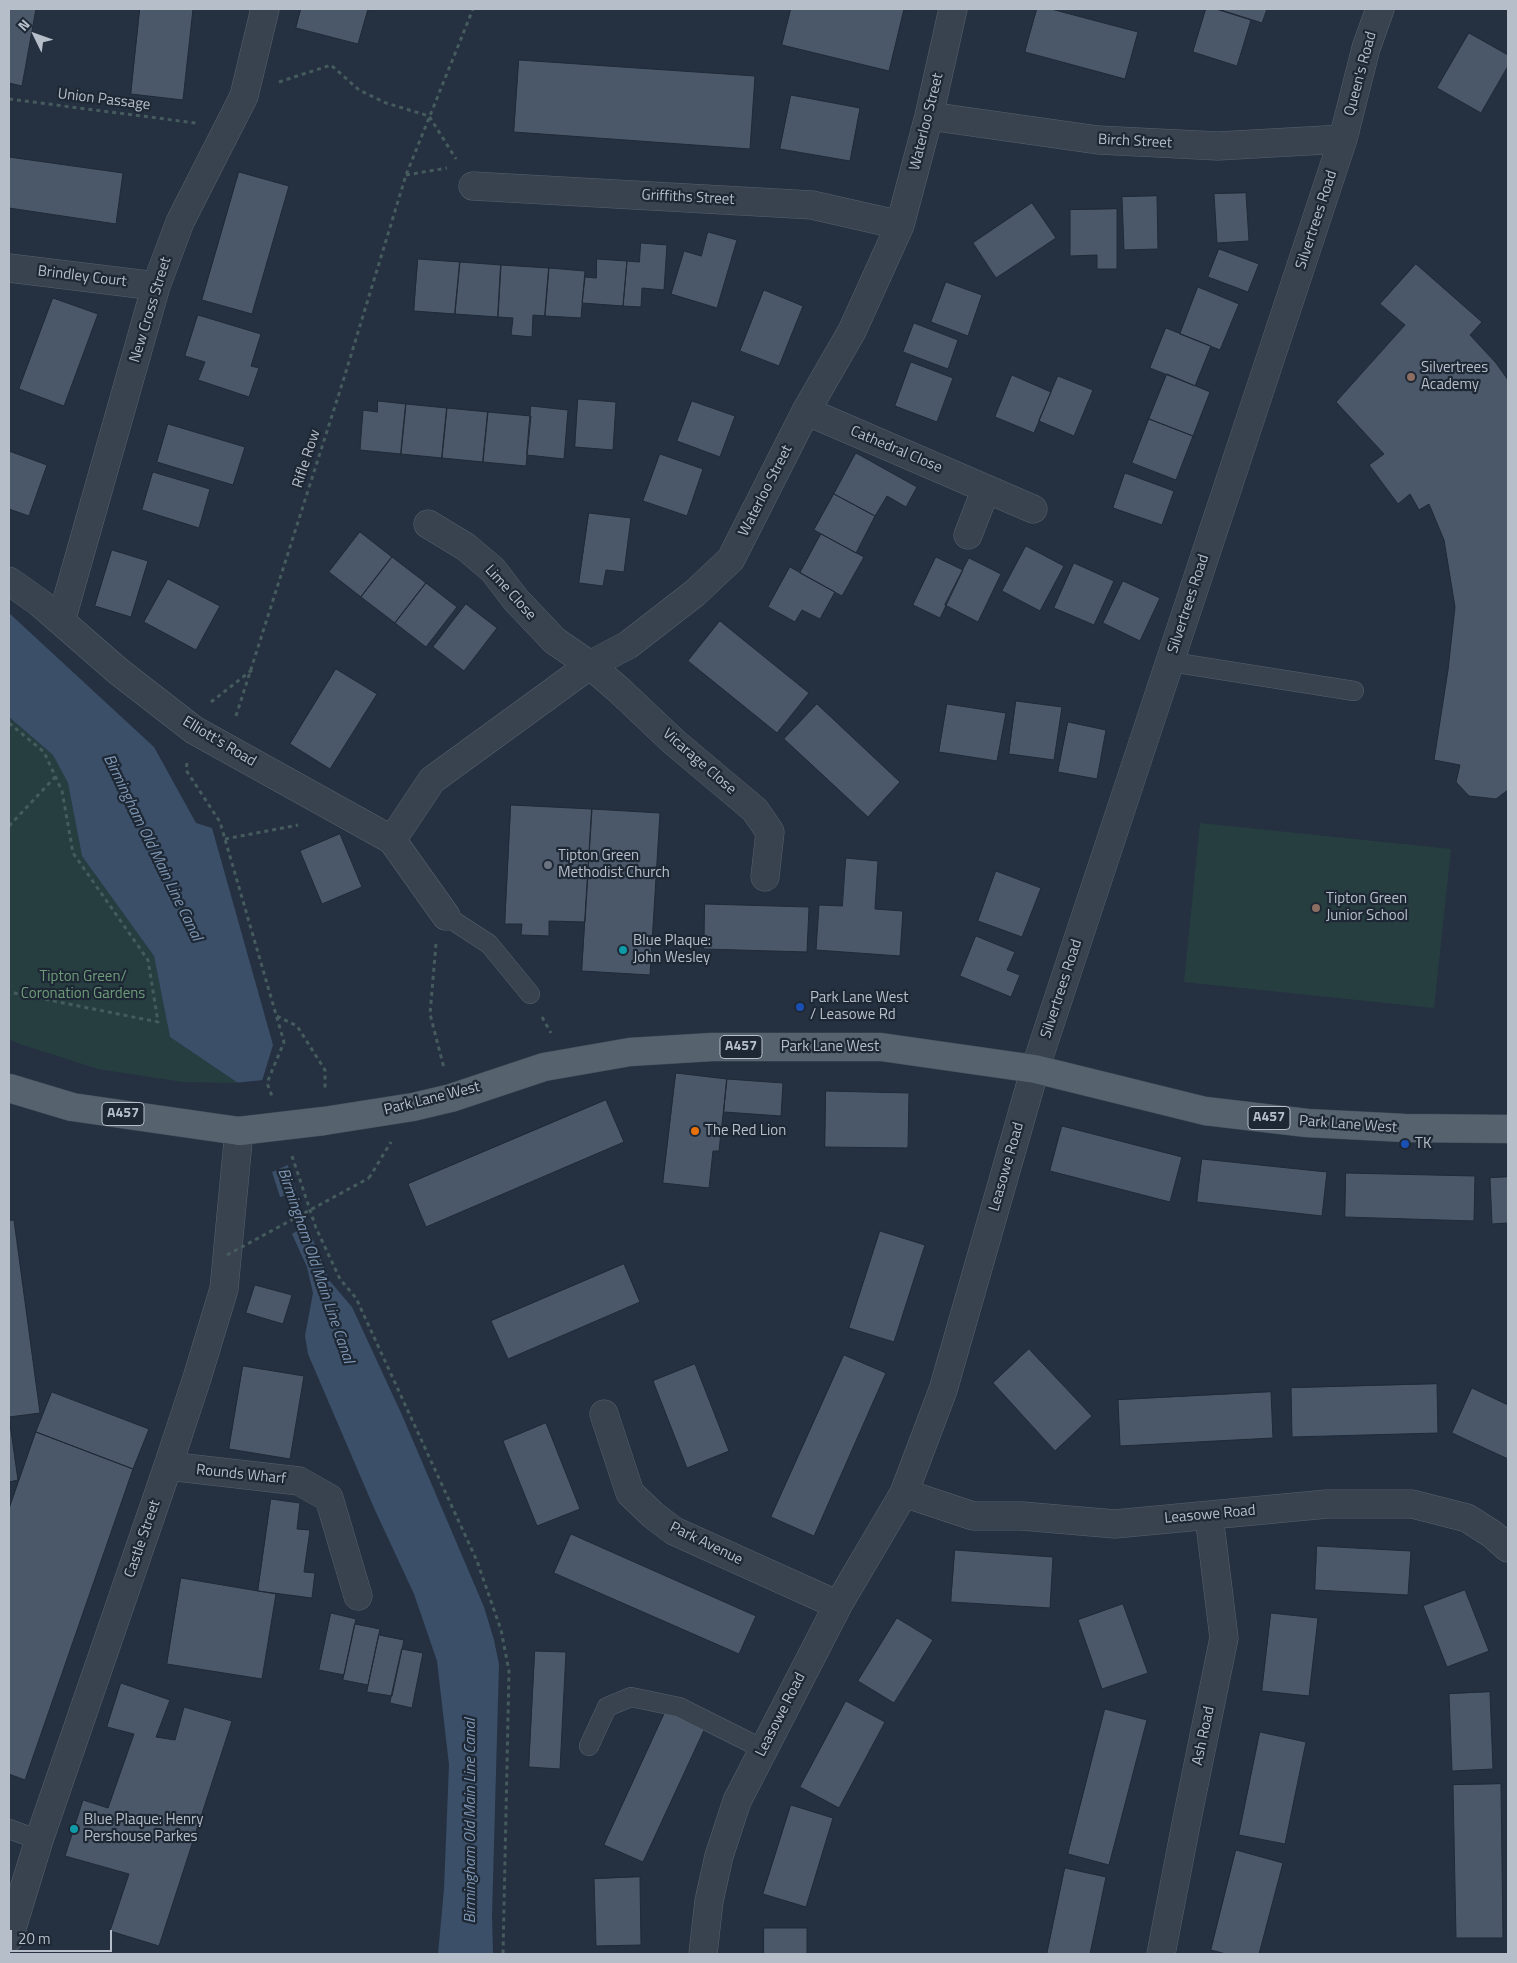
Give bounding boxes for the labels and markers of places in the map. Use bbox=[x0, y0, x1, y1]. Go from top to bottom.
place label: Silvertrees Academy bbox=[1421, 359, 1488, 394]
marker: Silvertrees Academy bbox=[1405, 371, 1417, 383]
place label: Tipton Green Methodist Church bbox=[558, 847, 670, 882]
marker: Tipton Green Methodist Church bbox=[542, 859, 554, 871]
place label: Tipton Green Junior School bbox=[1326, 890, 1408, 925]
marker: Tipton Green Junior School bbox=[1310, 902, 1322, 914]
place label: Blue Plaque: John Wesley bbox=[633, 932, 711, 967]
marker: Blue Plaque: John Wesley bbox=[617, 944, 629, 956]
place label: Park Lane West / Leasowe Rd bbox=[810, 989, 908, 1024]
marker: Park Lane West / Leasowe Rd bbox=[794, 1001, 806, 1013]
place label: The Red Lion bbox=[705, 1122, 786, 1140]
marker: The Red Lion bbox=[689, 1125, 701, 1137]
place label: TK bbox=[1415, 1135, 1431, 1153]
marker: TK bbox=[1399, 1138, 1411, 1150]
place label: Blue Plaque: Henry Pershouse Parkes bbox=[84, 1811, 204, 1846]
marker: Blue Plaque: Henry Pershouse Parkes bbox=[68, 1823, 80, 1835]

